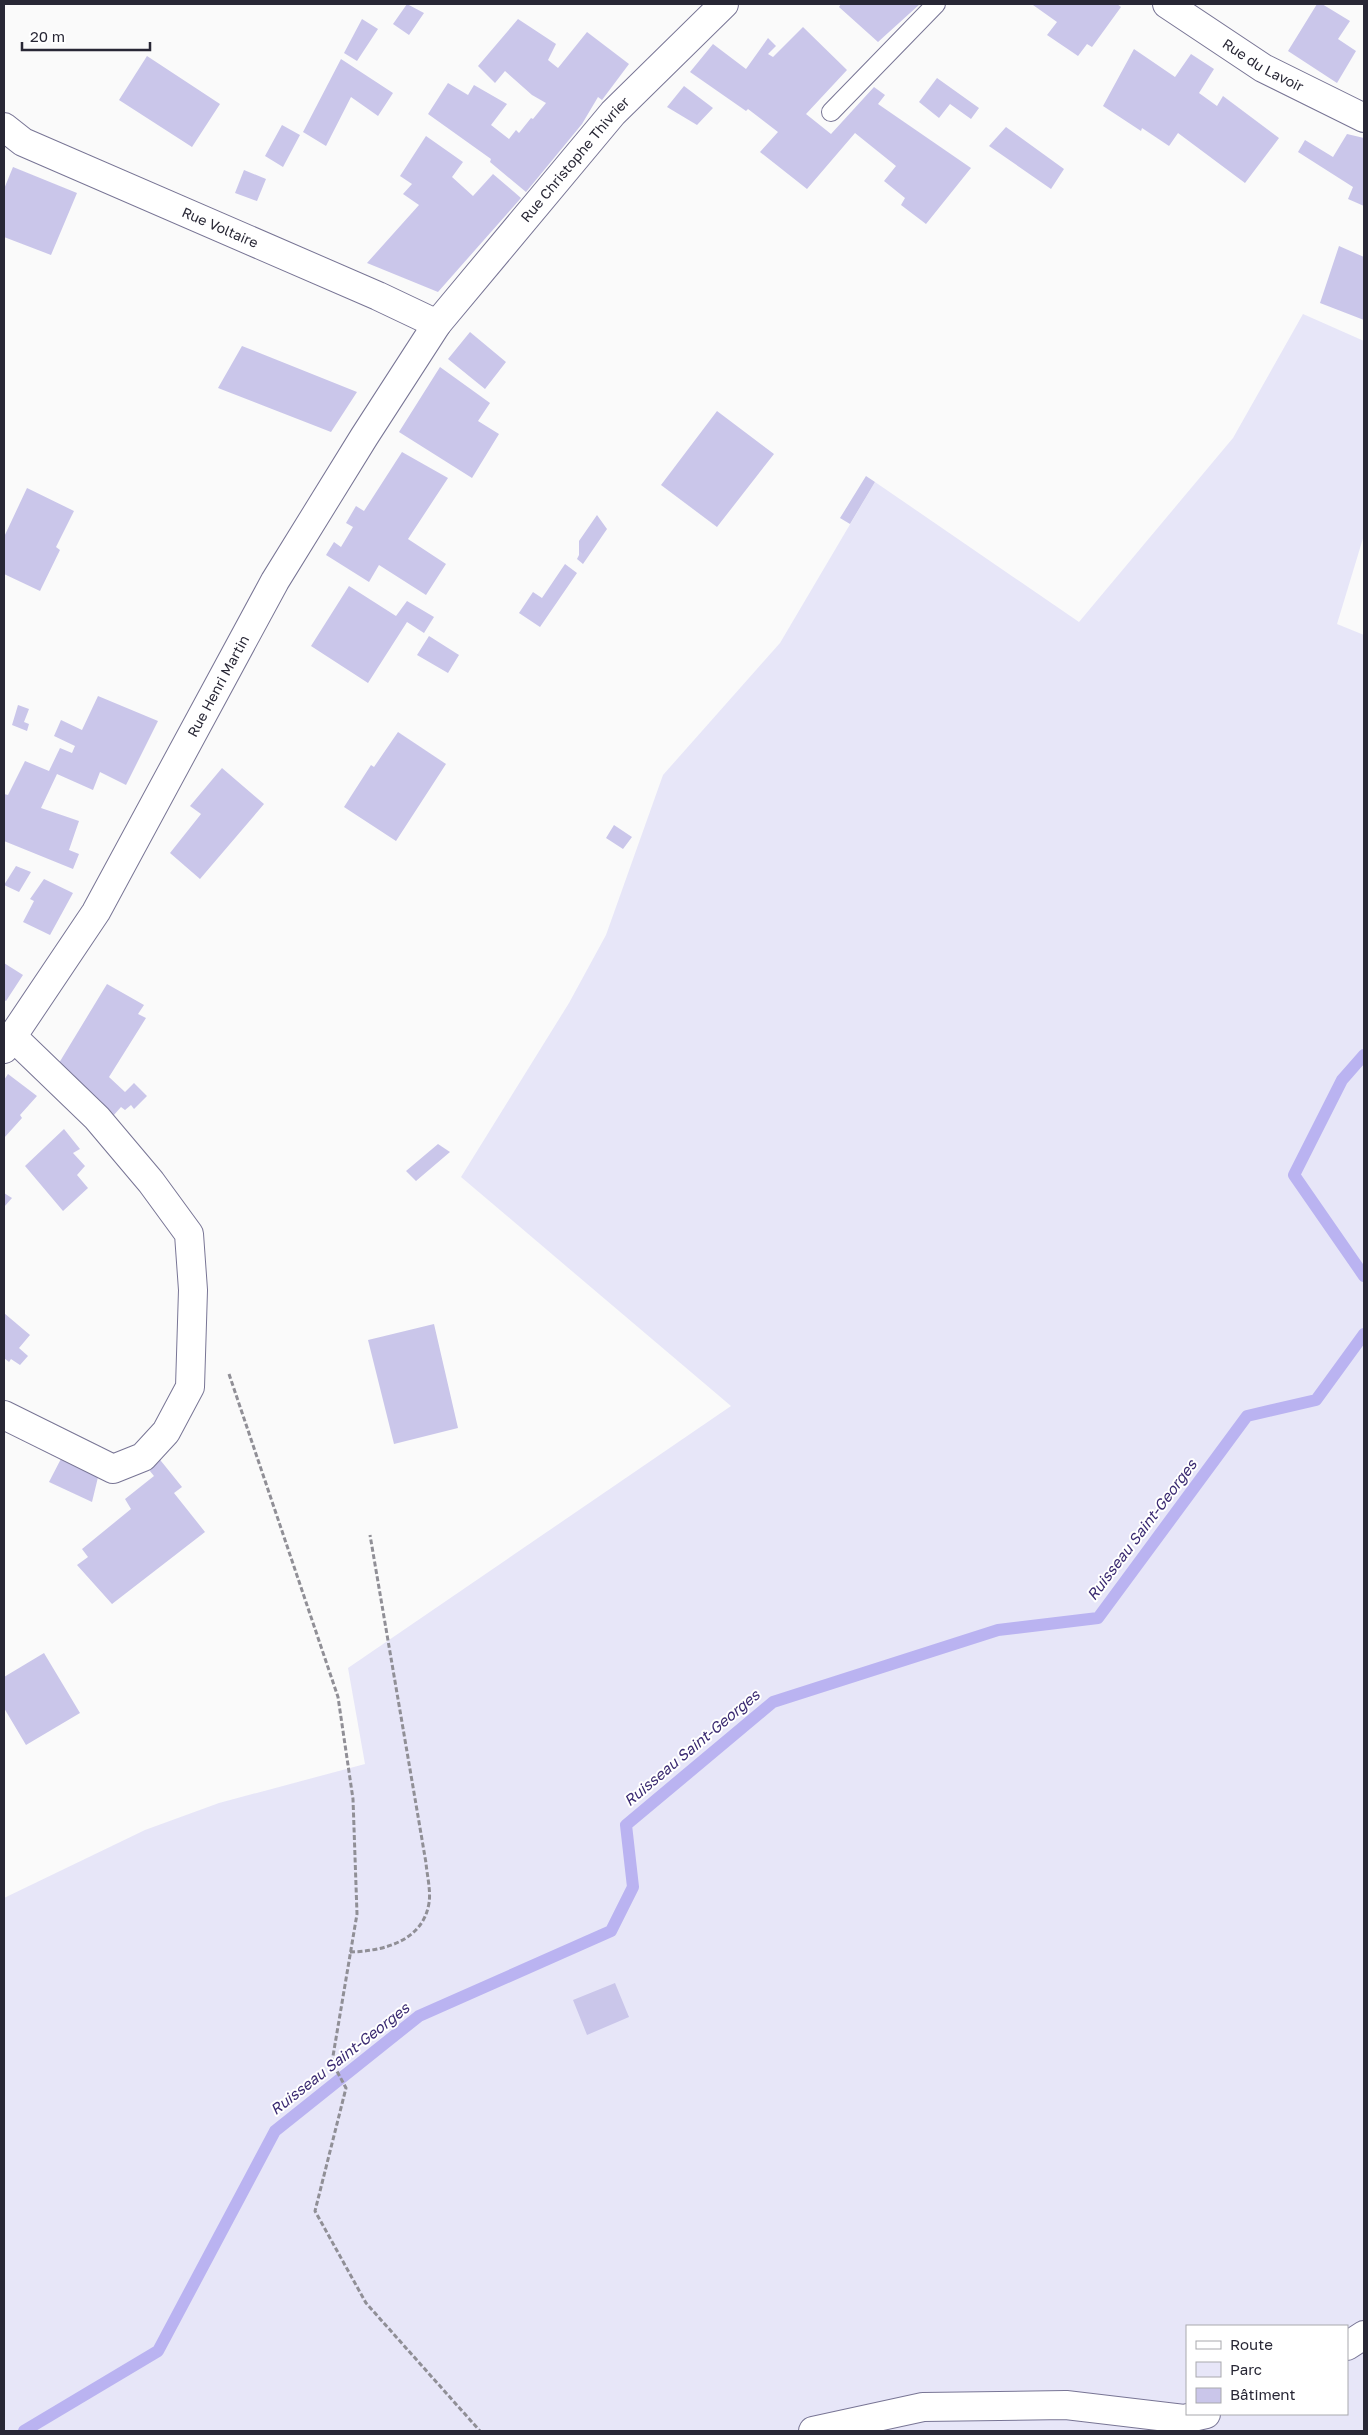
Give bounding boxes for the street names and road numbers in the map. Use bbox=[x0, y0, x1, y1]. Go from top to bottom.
street label: Rue du Lavoir bbox=[1220, 35, 1307, 95]
street label: Rue Christophe Thivrier bbox=[517, 93, 633, 225]
street label: Rue Voltaire bbox=[180, 203, 261, 251]
street label: Rue Henri Martin bbox=[183, 632, 252, 740]

